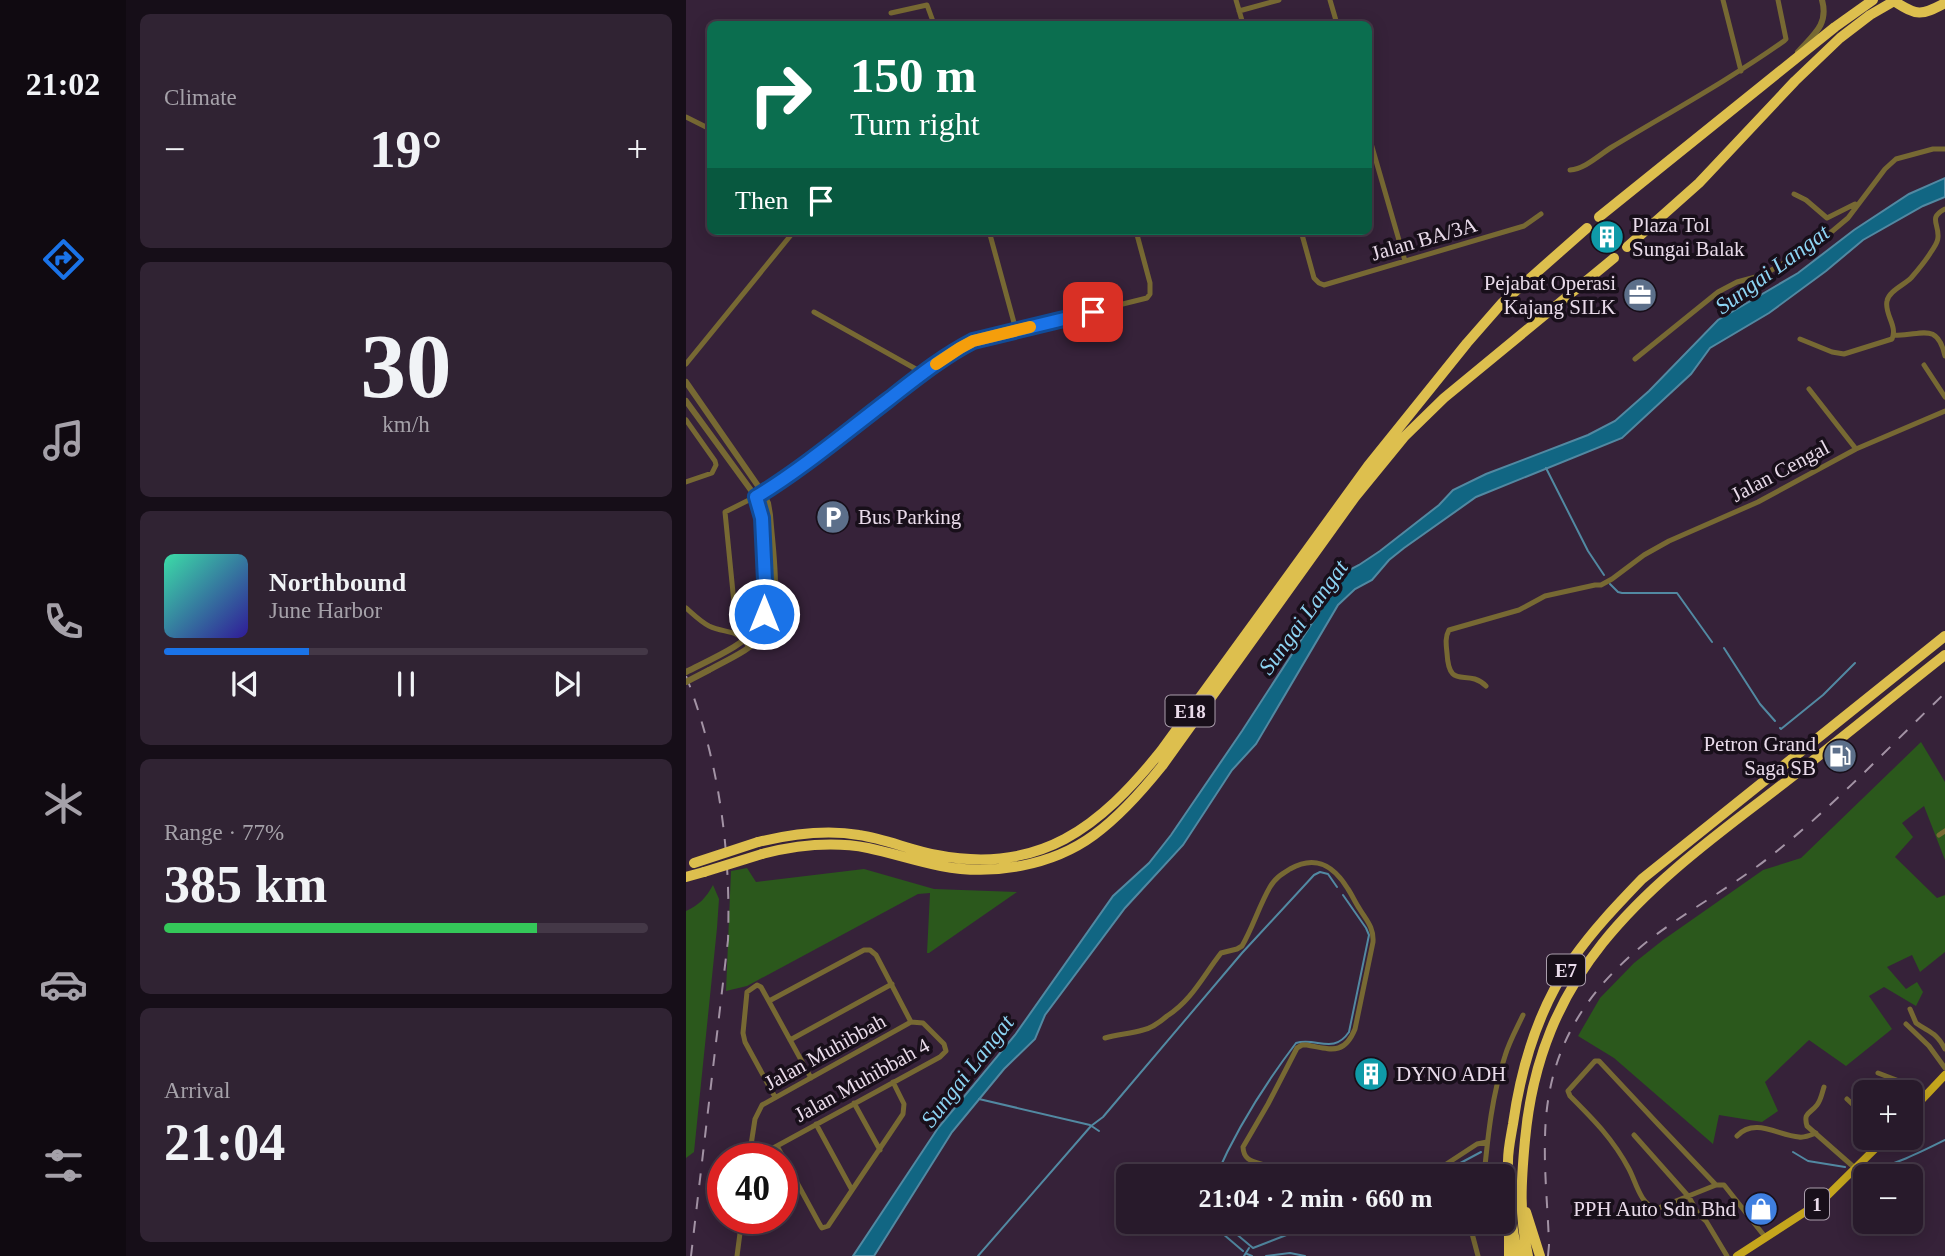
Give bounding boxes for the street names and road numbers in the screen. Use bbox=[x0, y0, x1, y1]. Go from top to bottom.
street label: Jalan BA/3A bbox=[1368, 212, 1481, 266]
street label: Jalan Cengal bbox=[1727, 435, 1833, 507]
road number: E18 bbox=[1166, 696, 1214, 726]
road number: E7 bbox=[1547, 954, 1585, 986]
street label: Jalan Muhibbah bbox=[760, 1009, 890, 1095]
street label: Jalan Muhibbah 4 bbox=[790, 1033, 934, 1127]
road number: 1 bbox=[1805, 1188, 1829, 1220]

